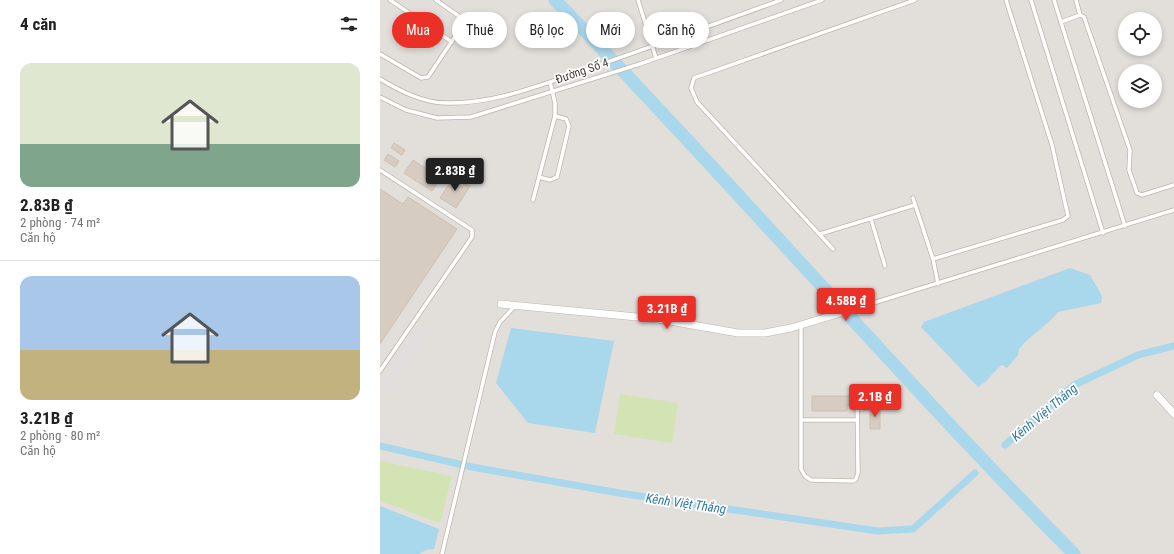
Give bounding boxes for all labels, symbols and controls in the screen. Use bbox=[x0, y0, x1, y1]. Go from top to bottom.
chip: Mua bbox=[392, 12, 444, 48]
chip: Thuê bbox=[452, 12, 507, 48]
chip: Bộ lọc bbox=[515, 12, 578, 48]
chip: Mới bbox=[586, 12, 635, 48]
chip: Căn hộ bbox=[643, 12, 709, 48]
map controls bbox=[1118, 12, 1162, 108]
button: locate bbox=[1118, 12, 1162, 56]
icon: filters bbox=[338, 13, 360, 35]
text: 4 căn bbox=[20, 14, 57, 34]
street label: Đường Số 4 bbox=[554, 55, 610, 87]
button: layers bbox=[1118, 64, 1162, 108]
icon: home bbox=[154, 89, 226, 161]
pin: 2.83B ₫ bbox=[418, 158, 492, 192]
text: 2.83B ₫ bbox=[435, 163, 475, 178]
text: 2.83B ₫ bbox=[20, 195, 73, 215]
text: 2 phòng · 74 m² bbox=[20, 215, 100, 230]
text: Căn hộ bbox=[20, 230, 56, 245]
pin: 4.58B ₫ bbox=[809, 288, 883, 322]
text: 4.58B ₫ bbox=[826, 293, 866, 308]
pin: 3.21B ₫ bbox=[630, 296, 704, 330]
text: 3.21B ₫ bbox=[647, 301, 687, 316]
icon: home bbox=[154, 302, 226, 374]
water label: Kênh Việt Thắng bbox=[1008, 381, 1080, 444]
pin: 2.1B ₫ bbox=[842, 384, 908, 418]
text: 2.1B ₫ bbox=[858, 389, 892, 404]
text: 3.21B ₫ bbox=[20, 408, 73, 428]
text: 2 phòng · 80 m² bbox=[20, 428, 100, 443]
text: Căn hộ bbox=[20, 443, 56, 458]
water label: Kênh Việt Thắng bbox=[645, 490, 727, 517]

